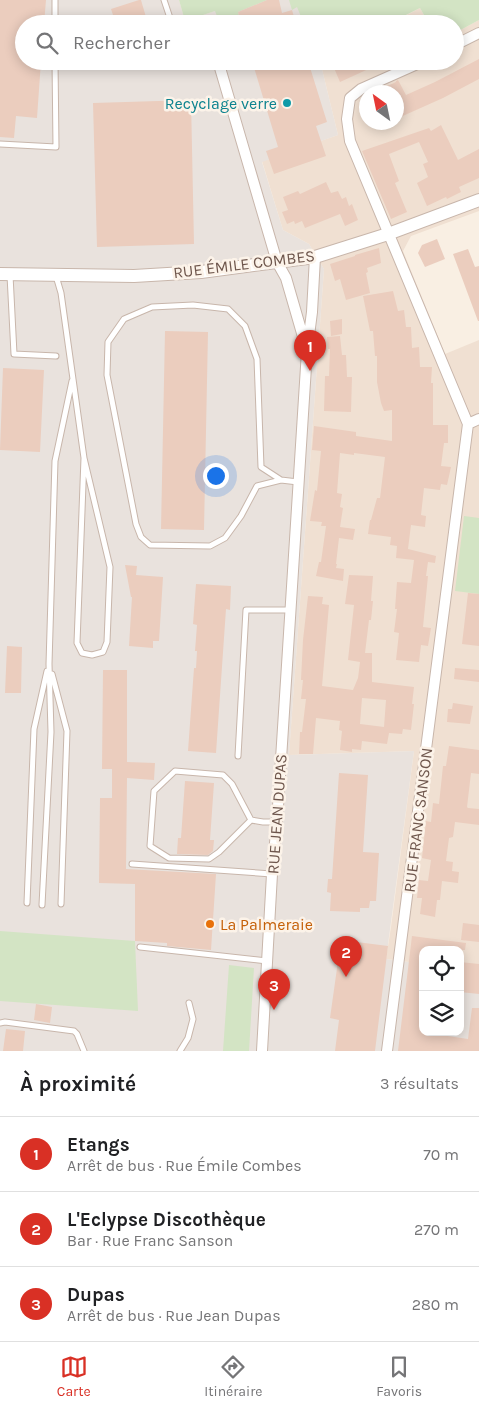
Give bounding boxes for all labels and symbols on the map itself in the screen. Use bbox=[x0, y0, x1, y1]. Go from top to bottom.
north arrow bbox=[359, 85, 404, 130]
place label: Recyclage verre bbox=[165, 94, 277, 113]
marker: Recyclage verre bbox=[281, 97, 293, 109]
street label: RUE ÉMILE COMBES bbox=[172, 246, 316, 282]
pin: 1 bbox=[294, 330, 326, 371]
your location bbox=[203, 463, 229, 489]
street label: RUE FRANC SANSON bbox=[400, 747, 436, 893]
street label: RUE JEAN DUPAS bbox=[263, 753, 291, 875]
place label: La Palmeraie bbox=[220, 915, 313, 934]
marker: La Palmeraie bbox=[204, 918, 216, 930]
pin: 2 bbox=[330, 936, 362, 977]
pin: 3 bbox=[258, 969, 290, 1010]

